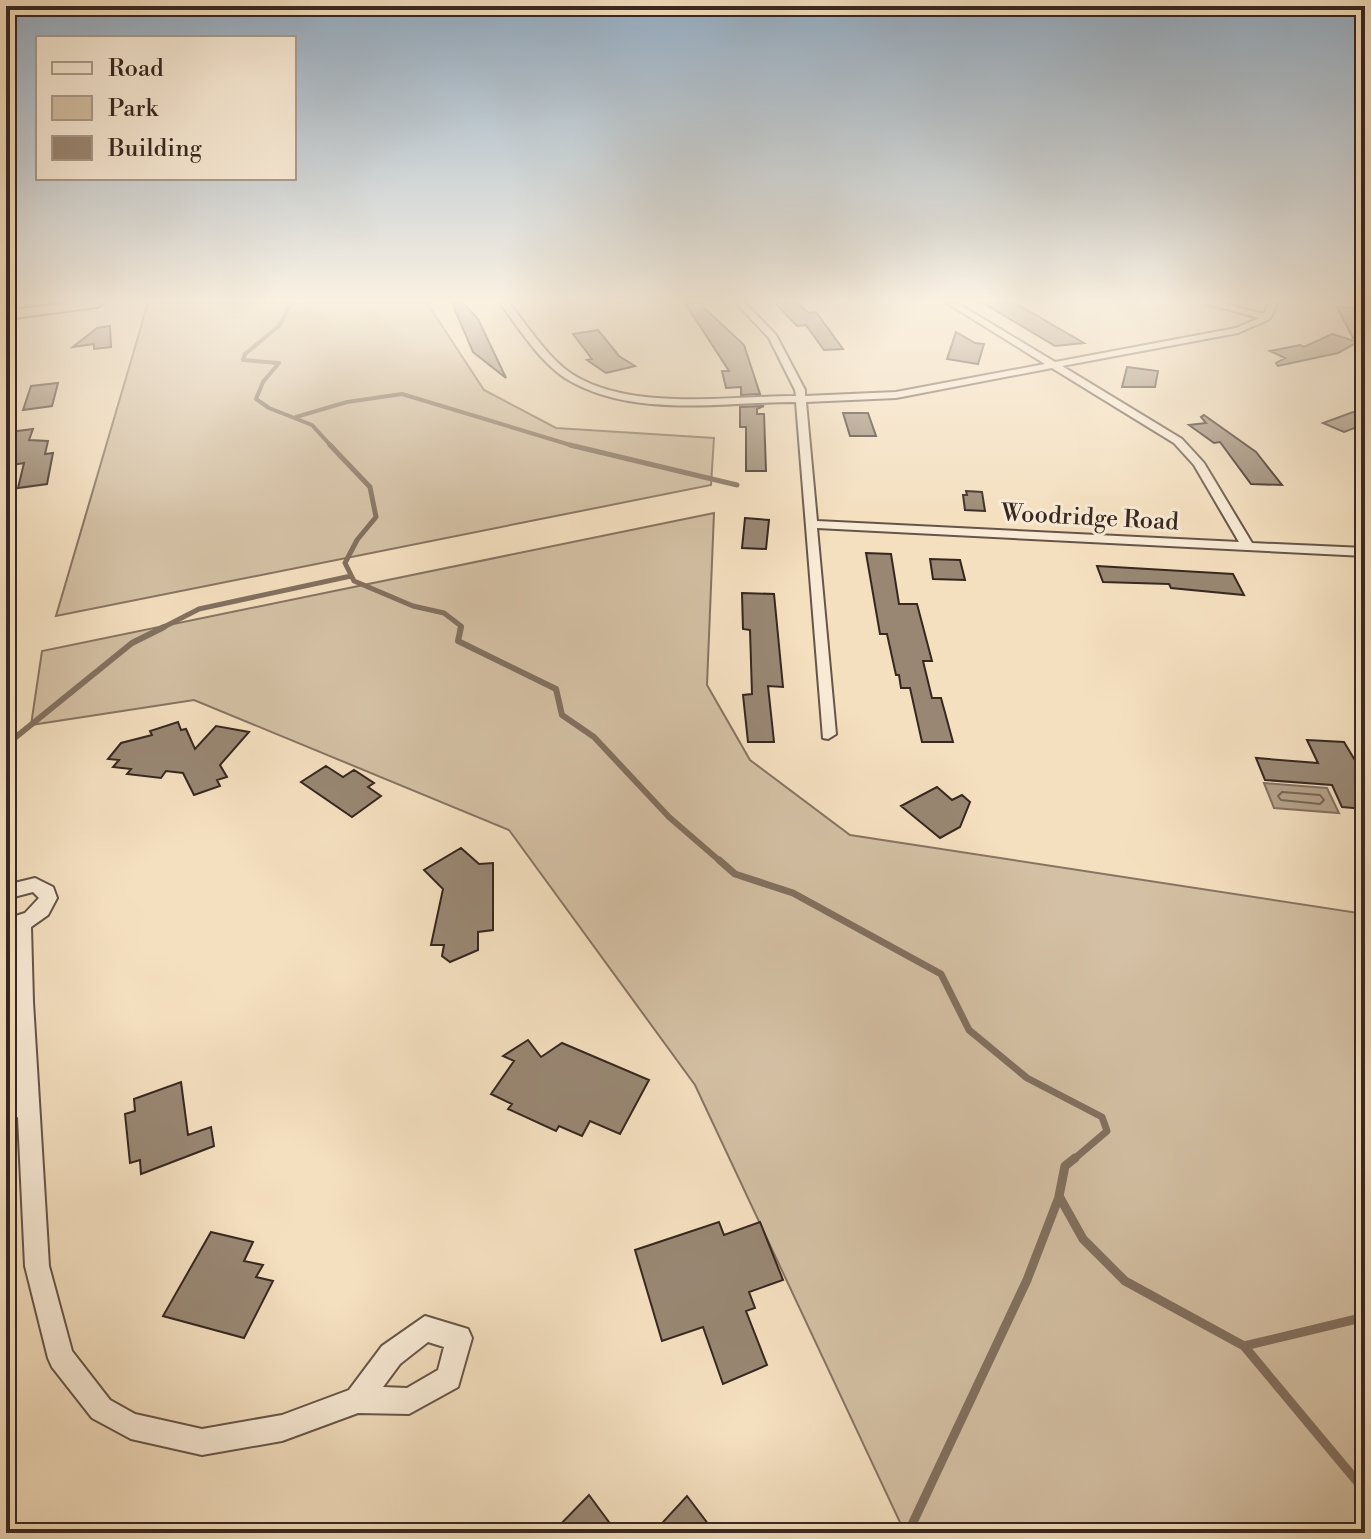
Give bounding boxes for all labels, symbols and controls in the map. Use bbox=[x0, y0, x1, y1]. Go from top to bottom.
legend bbox=[36, 36, 296, 180]
text: Road bbox=[108, 54, 164, 84]
text: Park bbox=[108, 94, 159, 124]
text: Building bbox=[107, 134, 202, 164]
street label: Woodridge Road bbox=[999, 498, 1180, 538]

